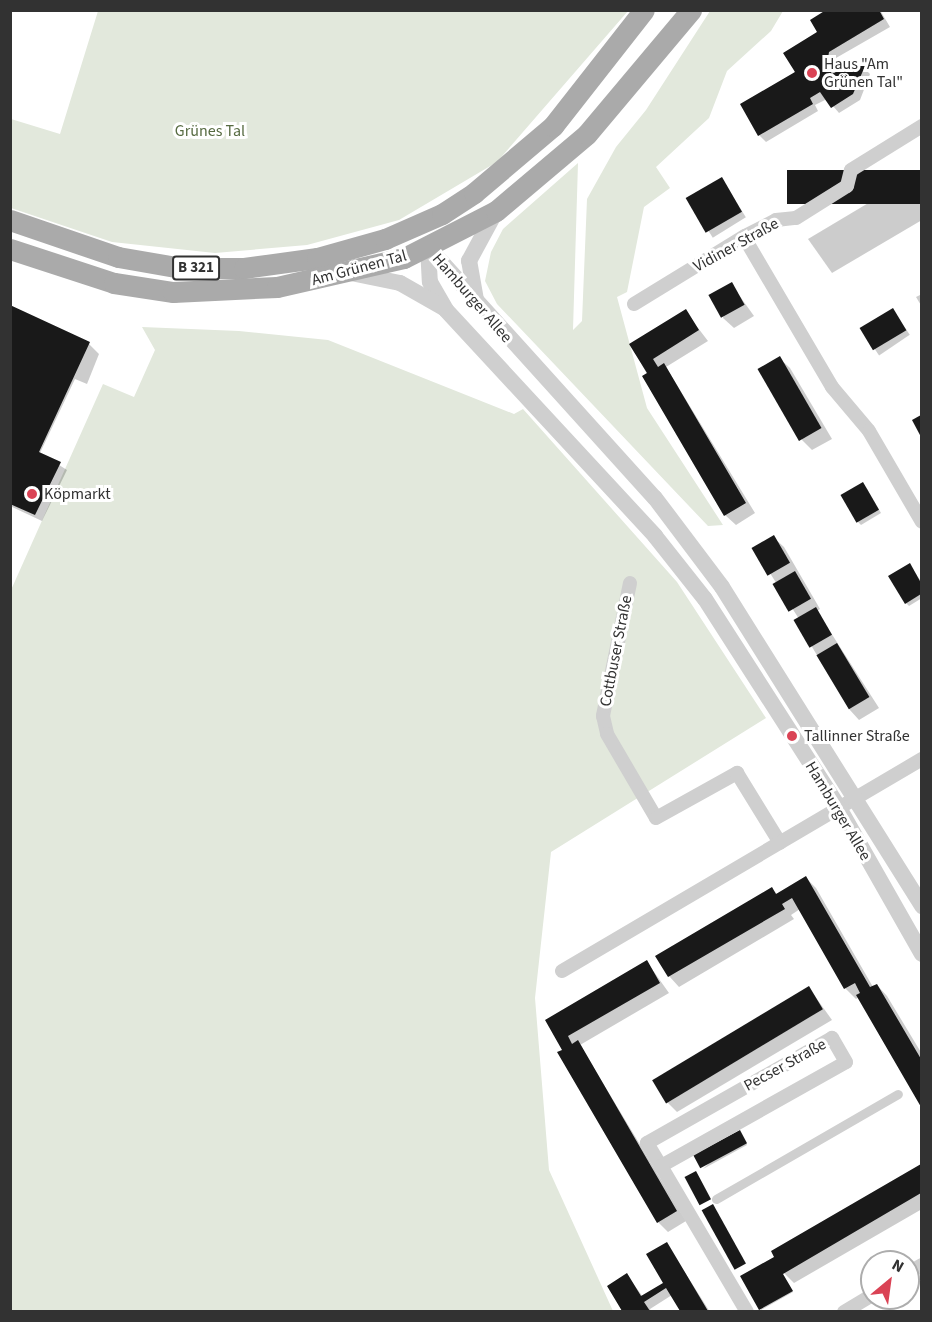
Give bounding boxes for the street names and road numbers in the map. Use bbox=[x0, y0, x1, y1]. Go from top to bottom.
street label: Vidiner Straße bbox=[690, 214, 782, 276]
street label: Am Grünen Tal bbox=[309, 246, 409, 290]
street label: Hamburger Allee bbox=[428, 249, 516, 347]
road number: B 321 bbox=[172, 256, 220, 280]
street label: Cottbuser Straße bbox=[596, 594, 636, 708]
street label: Hamburger Allee bbox=[801, 758, 875, 864]
street label: Pecser Straße bbox=[740, 1034, 830, 1096]

